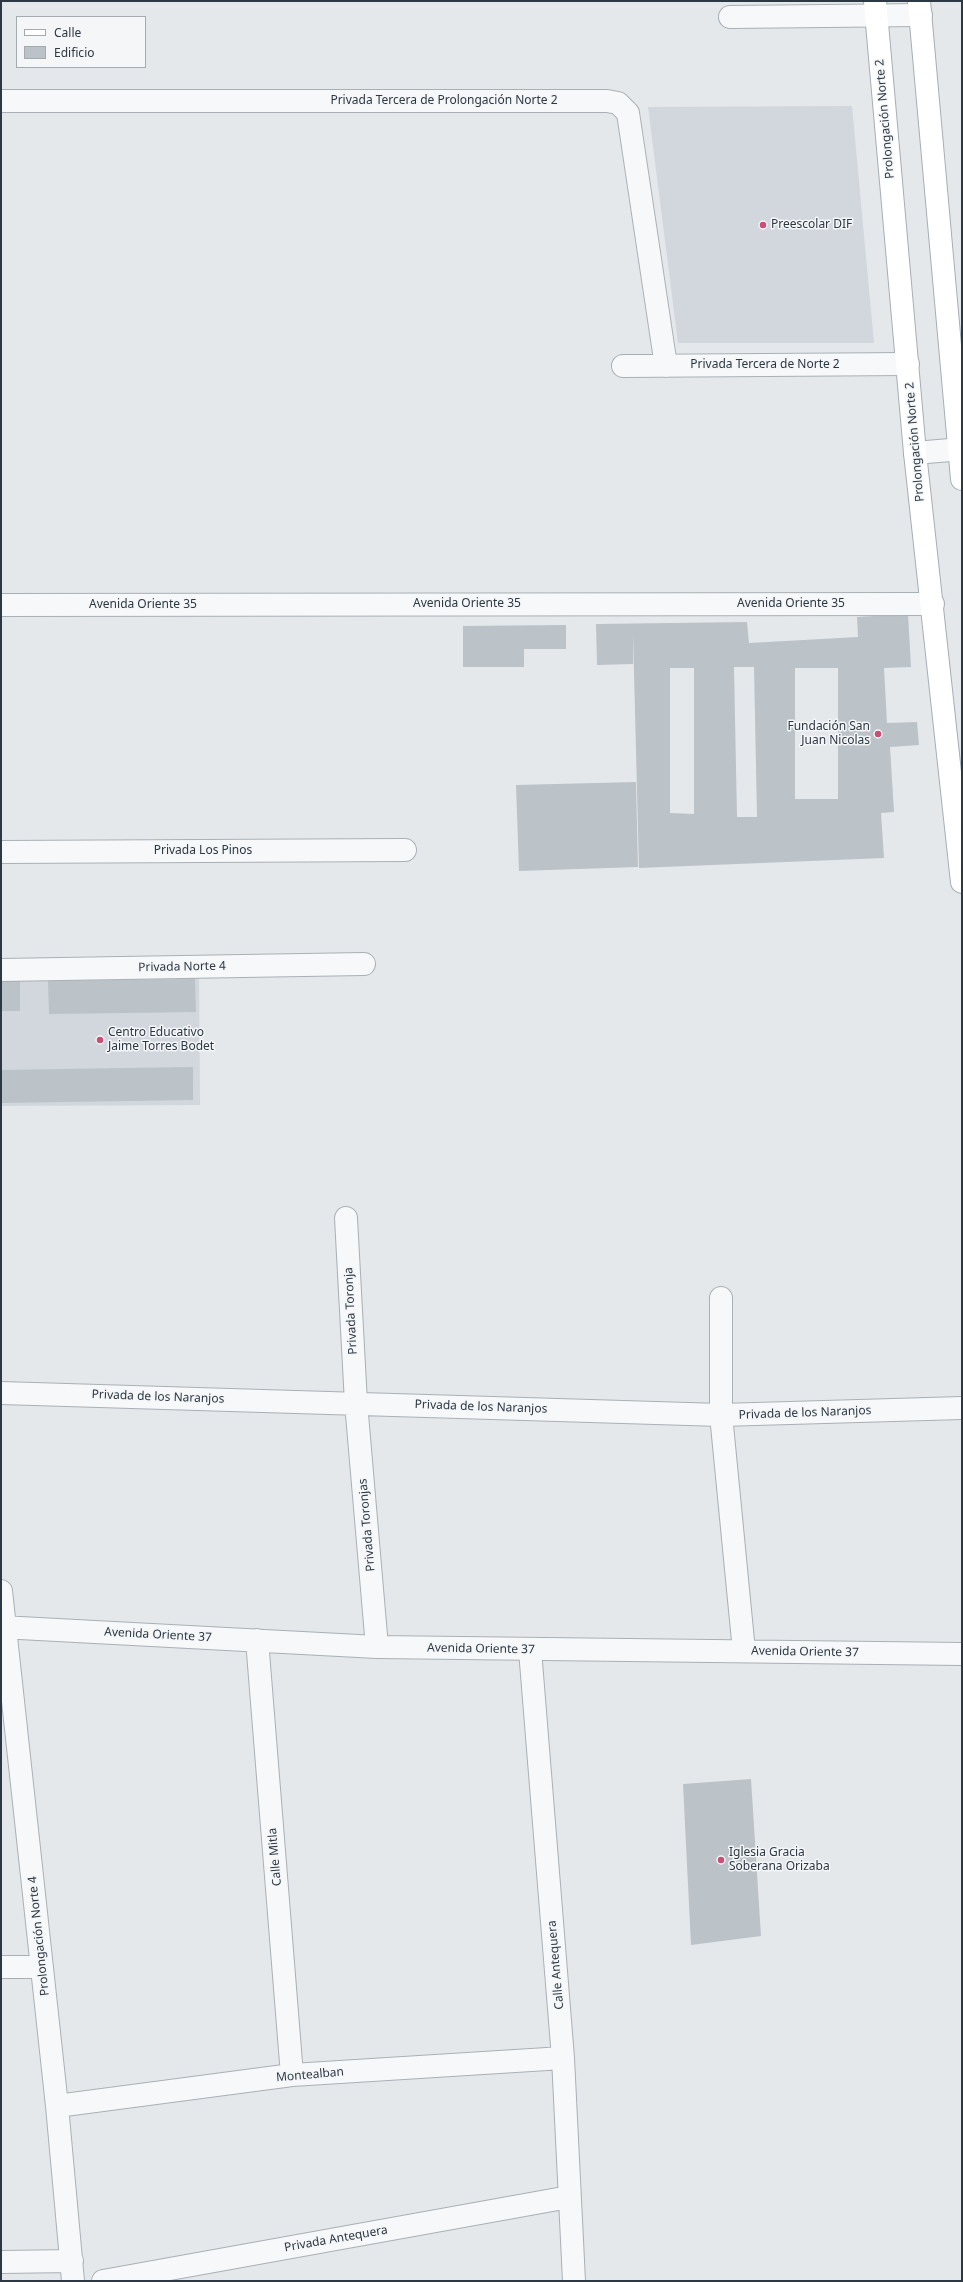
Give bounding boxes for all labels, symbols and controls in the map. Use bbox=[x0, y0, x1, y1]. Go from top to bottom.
legend bbox=[16, 16, 146, 68]
text: Calle bbox=[54, 24, 81, 41]
text: Edificio bbox=[54, 44, 95, 61]
street label: Prolongación Norte 2 bbox=[873, 59, 897, 179]
street label: Privada Tercera de Prolongación Norte 2 bbox=[330, 94, 558, 108]
place label: Preescolar DIF bbox=[771, 218, 852, 232]
marker: Preescolar DIF bbox=[758, 220, 768, 230]
street label: Privada Tercera de Norte 2 bbox=[690, 358, 840, 372]
street label: Prolongación Norte 2 bbox=[903, 382, 927, 502]
street label: Avenida Oriente 35 bbox=[413, 597, 521, 611]
street label: Avenida Oriente 35 bbox=[737, 597, 845, 611]
street label: Avenida Oriente 35 bbox=[89, 598, 197, 612]
place label: Fundación San Juan Nicolas bbox=[787, 720, 870, 748]
marker: Fundación San Juan Nicolas bbox=[873, 729, 883, 739]
street label: Privada Los Pinos bbox=[154, 844, 252, 858]
street label: Privada Norte 4 bbox=[138, 959, 226, 975]
place label: Centro Educativo Jaime Torres Bodet bbox=[108, 1026, 214, 1054]
marker: Centro Educativo Jaime Torres Bodet bbox=[95, 1035, 105, 1045]
street label: Privada Toronja bbox=[342, 1267, 360, 1355]
street label: Privada de los Naranjos bbox=[91, 1387, 225, 1407]
street label: Privada de los Naranjos bbox=[414, 1397, 548, 1417]
street label: Privada de los Naranjos bbox=[738, 1403, 872, 1423]
street label: Privada Toronjas bbox=[356, 1478, 378, 1572]
street label: Avenida Oriente 37 bbox=[104, 1625, 212, 1645]
street label: Avenida Oriente 37 bbox=[427, 1641, 535, 1657]
street label: Avenida Oriente 37 bbox=[751, 1644, 859, 1660]
street label: Calle Mitla bbox=[265, 1827, 285, 1887]
place label: Iglesia Gracia Soberana Orizaba bbox=[729, 1846, 830, 1874]
marker: Iglesia Gracia Soberana Orizaba bbox=[716, 1855, 726, 1865]
street label: Prolongación Norte 4 bbox=[26, 1875, 52, 1997]
street label: Calle Antequera bbox=[545, 1920, 567, 2010]
street label: Montealban bbox=[275, 2065, 345, 2085]
street label: Privada Antequera bbox=[283, 2223, 389, 2255]

